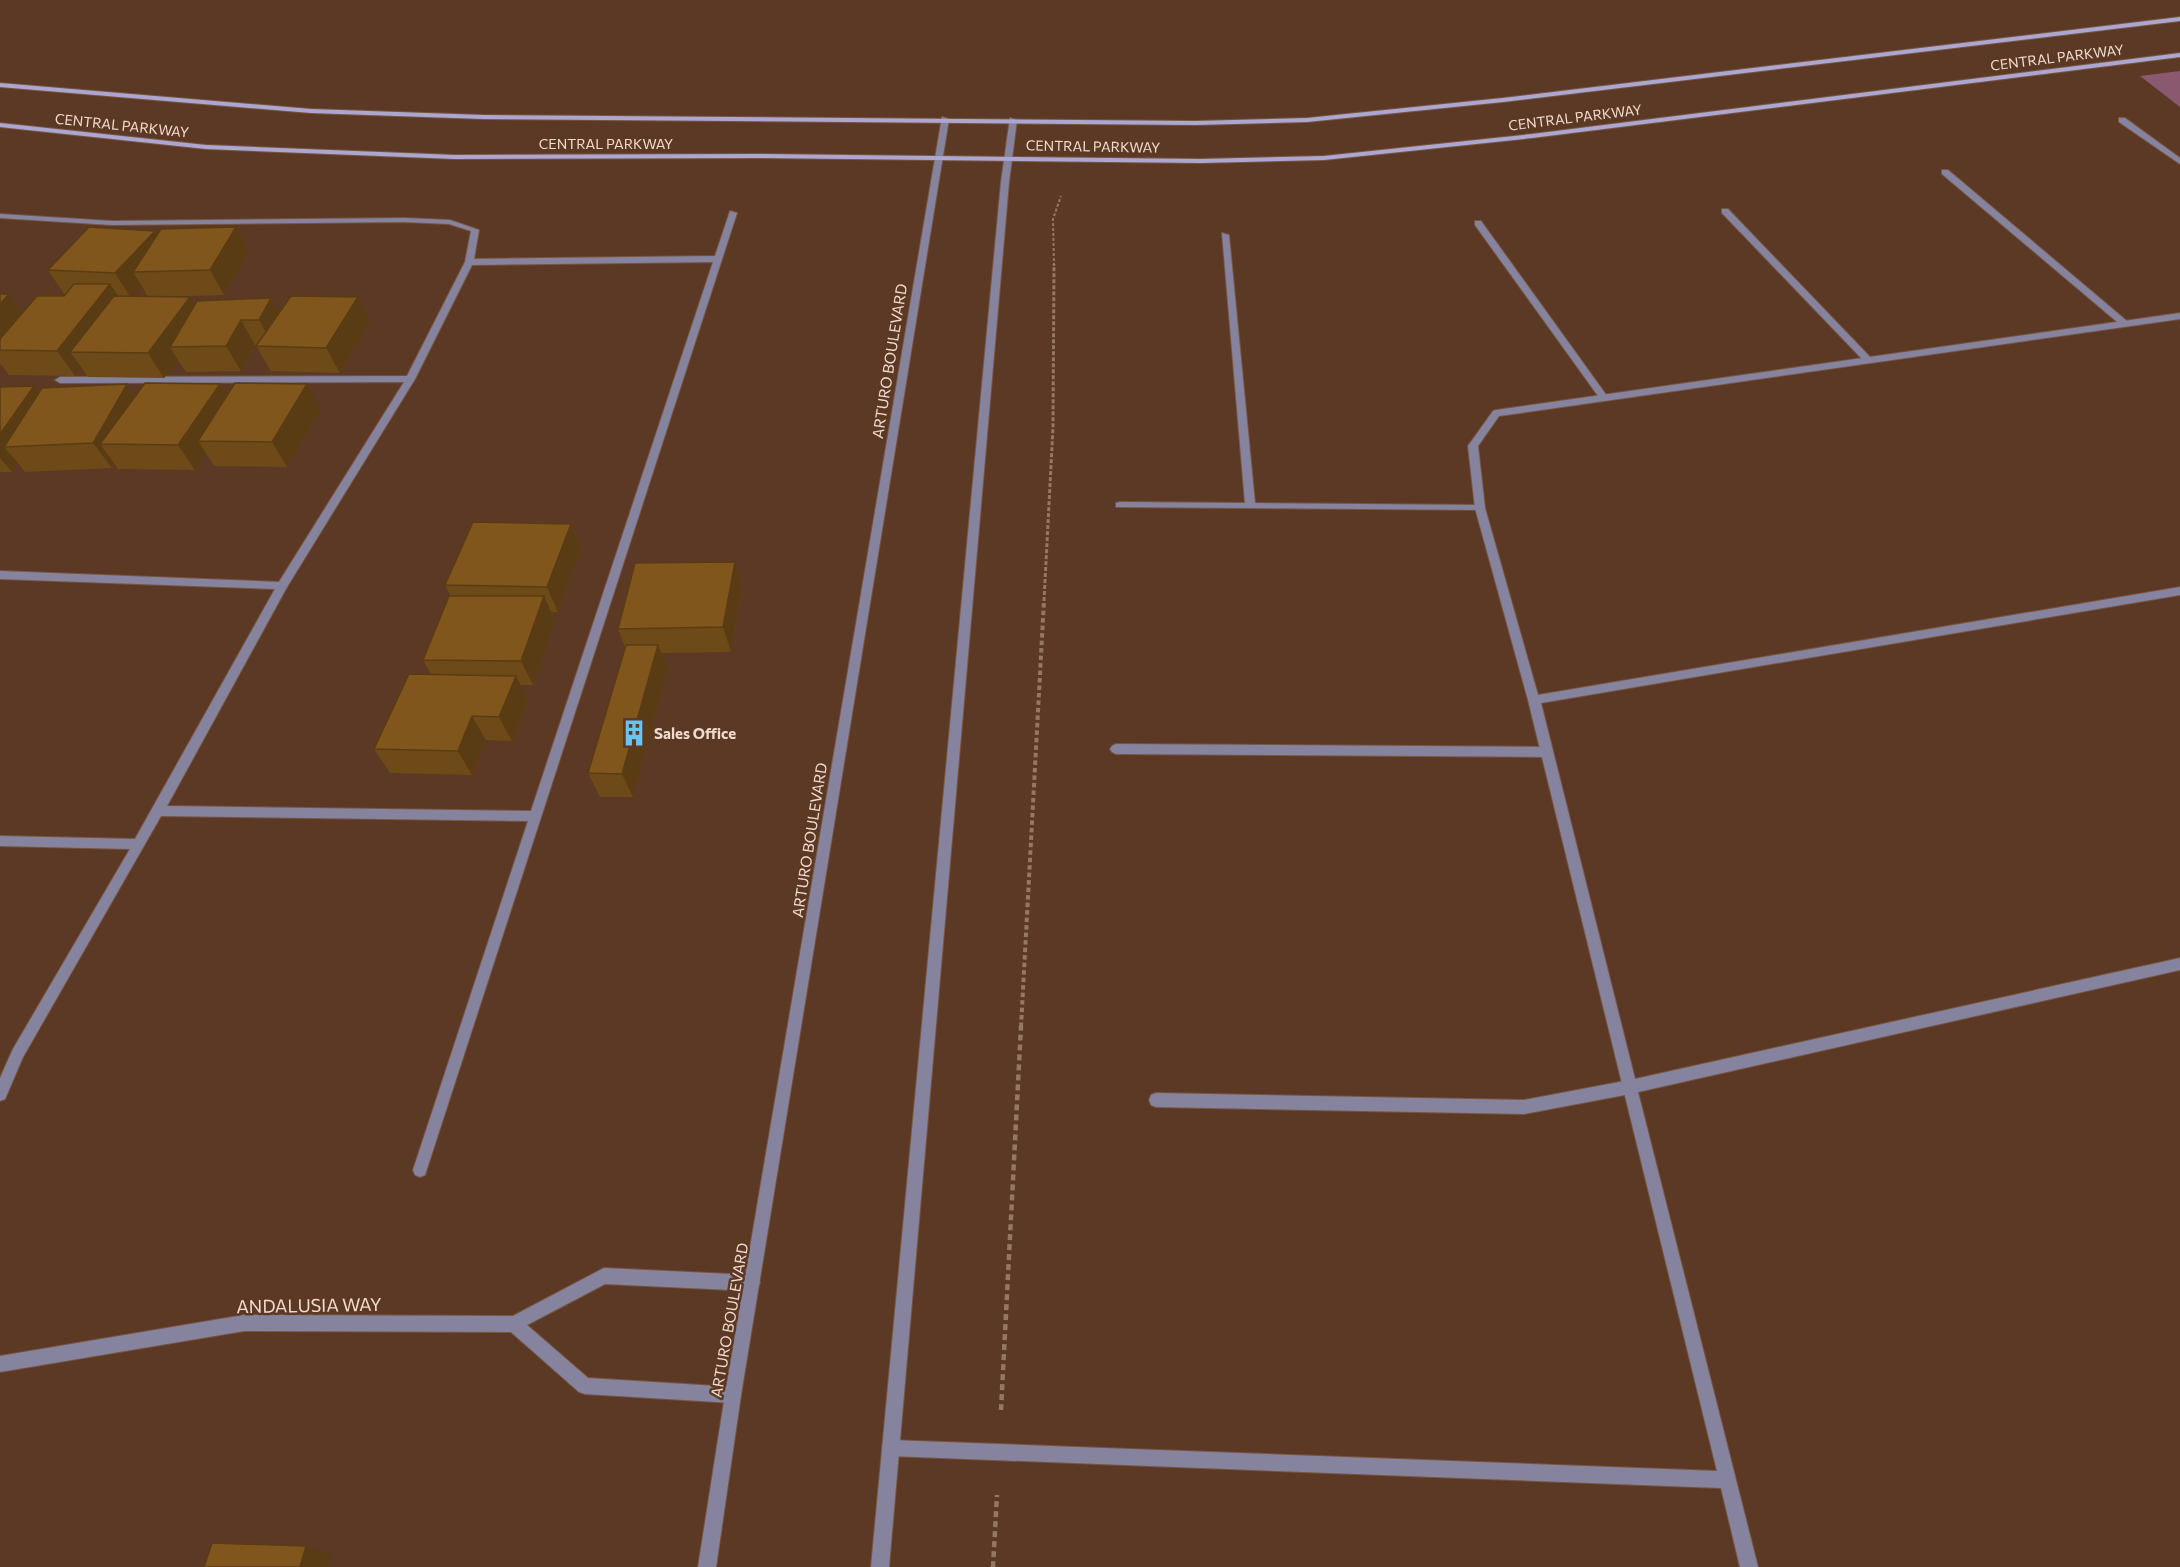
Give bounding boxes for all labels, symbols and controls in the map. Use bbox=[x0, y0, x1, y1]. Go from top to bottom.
street label: CENTRAL PARKWAY bbox=[1989, 40, 2125, 74]
street label: CENTRAL PARKWAY bbox=[1507, 100, 1643, 134]
street label: CENTRAL PARKWAY bbox=[54, 110, 190, 140]
street label: CENTRAL PARKWAY bbox=[539, 135, 673, 152]
street label: CENTRAL PARKWAY bbox=[1026, 136, 1160, 156]
street label: ARTURO BOULEVARD bbox=[868, 282, 910, 440]
building icon: Sales Office bbox=[619, 718, 649, 748]
place label: Sales Office bbox=[654, 724, 736, 742]
street label: ARTURO BOULEVARD bbox=[788, 761, 830, 919]
street label: ARTURO BOULEVARD bbox=[707, 1241, 751, 1399]
street label: ANDALUSIA WAY bbox=[236, 1293, 382, 1317]

